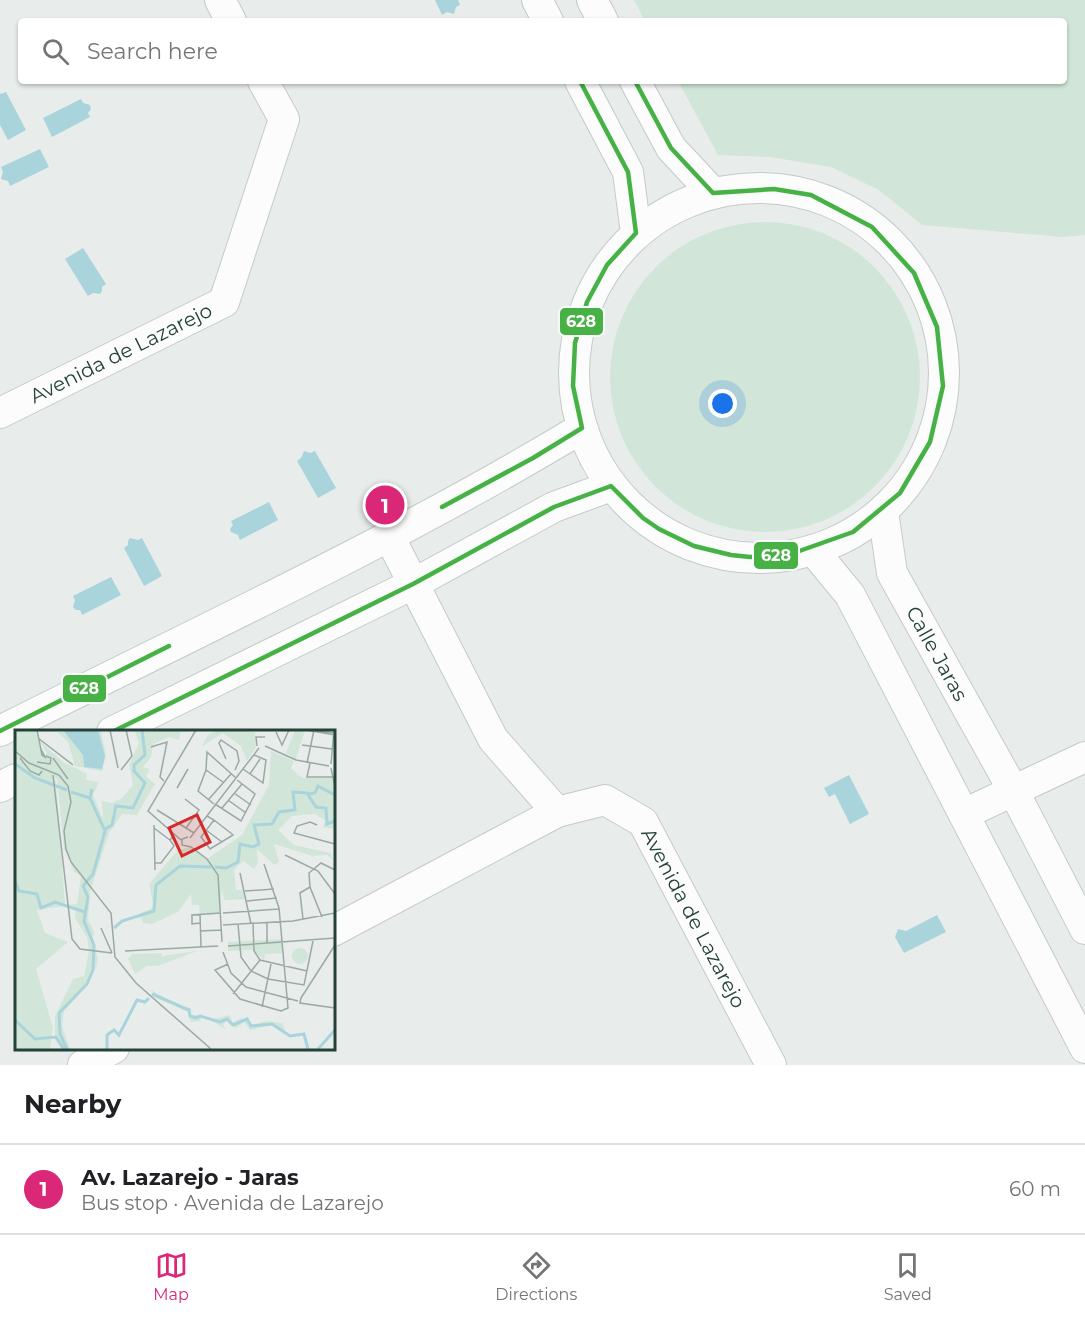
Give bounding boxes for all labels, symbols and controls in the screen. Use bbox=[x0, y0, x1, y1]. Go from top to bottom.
search box bbox=[18, 18, 1067, 84]
icon: search bbox=[39, 35, 72, 68]
text: Search here bbox=[87, 38, 218, 65]
street label: Avenida de Lazarejo bbox=[26, 298, 216, 408]
line badge: 628 bbox=[559, 307, 604, 336]
text: 628 bbox=[566, 312, 596, 331]
your location bbox=[708, 389, 737, 418]
pin: 1 bbox=[366, 482, 404, 528]
line badge: 628 bbox=[753, 541, 799, 570]
text: 628 bbox=[761, 546, 791, 565]
street label: Calle Jaras bbox=[901, 602, 973, 705]
line badge: 628 bbox=[62, 674, 107, 703]
text: 628 bbox=[69, 679, 99, 698]
inset map bbox=[15, 730, 334, 1050]
street label: Avenida de Lazarejo bbox=[636, 824, 751, 1012]
text: Nearby bbox=[24, 1088, 121, 1120]
text: Av. Lazarejo - Jaras bbox=[81, 1164, 299, 1191]
text: 1 bbox=[40, 1177, 47, 1201]
text: 60 m bbox=[1009, 1177, 1061, 1201]
text: Bus stop · Avenida de Lazarejo bbox=[81, 1191, 384, 1215]
tab: Map bbox=[153, 1249, 189, 1304]
tab: Directions bbox=[495, 1249, 577, 1304]
tab: Saved bbox=[884, 1249, 932, 1304]

